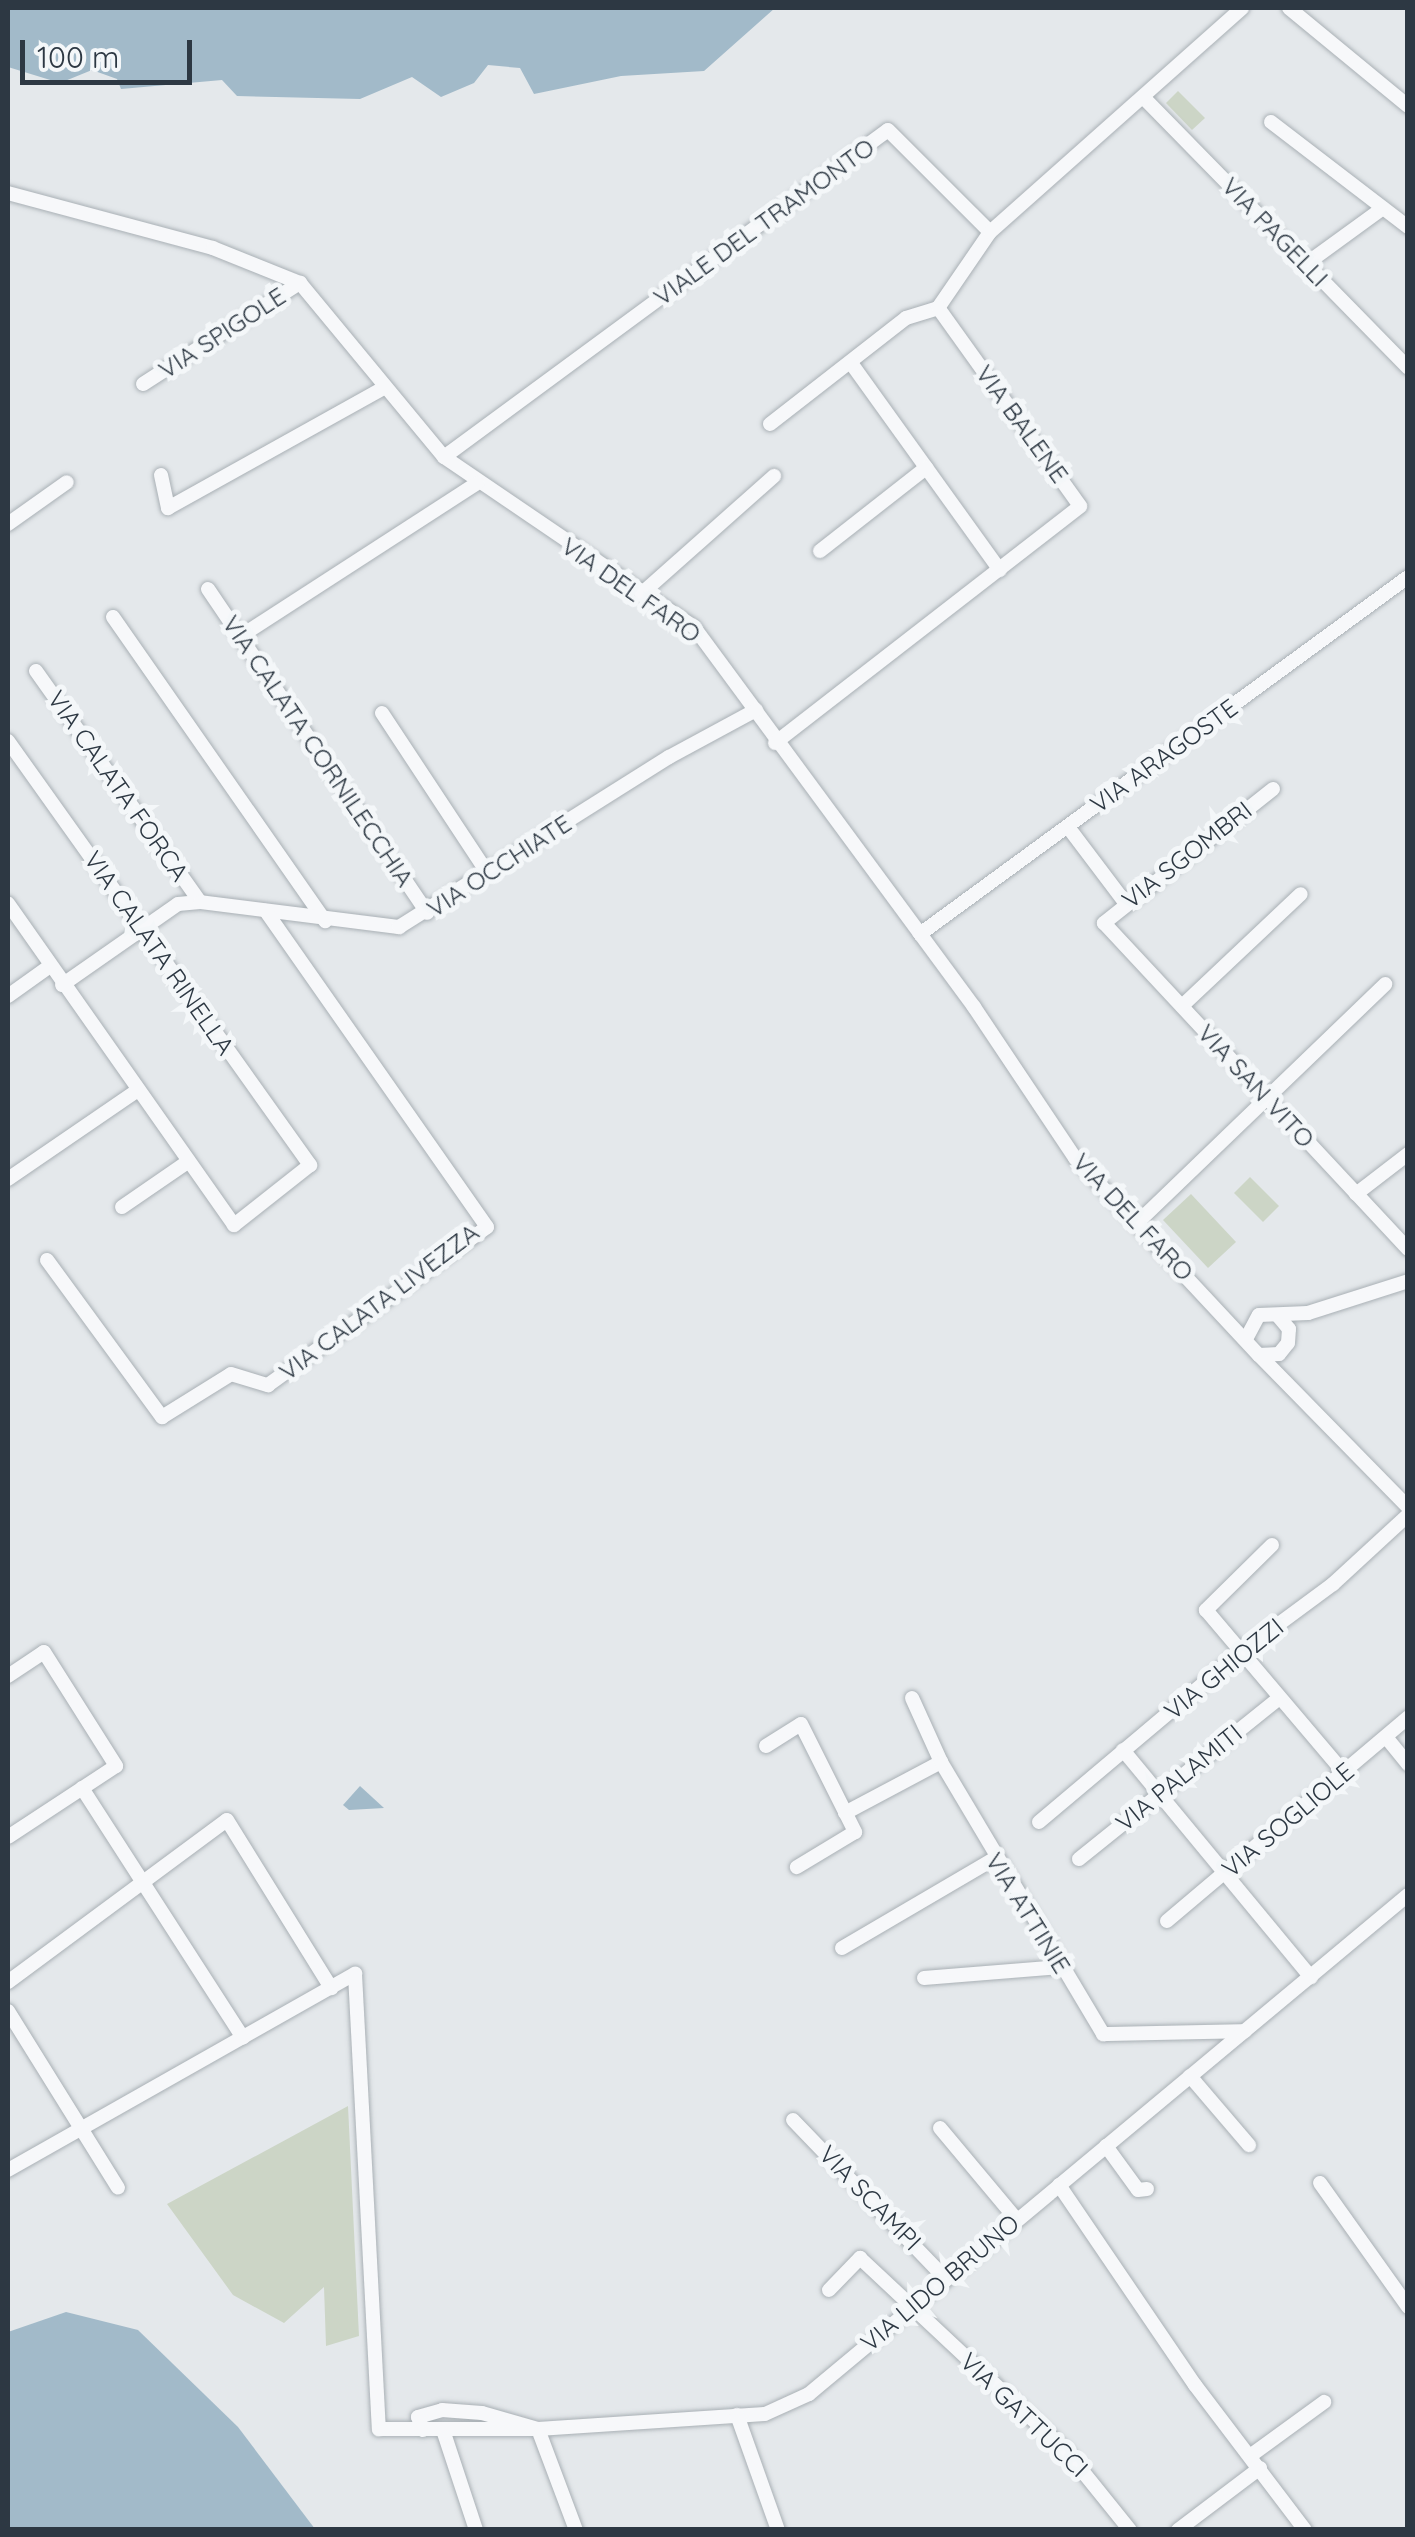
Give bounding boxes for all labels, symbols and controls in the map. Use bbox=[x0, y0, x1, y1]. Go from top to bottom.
scale bar bbox=[25, 20, 198, 82]
text: 100 m bbox=[37, 38, 119, 76]
street label: VIALE DEL TRAMONTO bbox=[648, 132, 880, 312]
street label: VIA PAGELLI bbox=[1215, 171, 1335, 293]
street label: VIA SPIGOLE bbox=[153, 281, 291, 385]
street label: VIA BALENE bbox=[969, 359, 1075, 489]
street label: VIA DEL FARO bbox=[555, 531, 707, 649]
street label: VIA CALATA CORNILECCHIA bbox=[216, 610, 420, 892]
street label: VIA CALATA FORCA bbox=[41, 685, 195, 887]
street label: VIA ARAGOSTE bbox=[1085, 693, 1243, 819]
street label: VIA SGOMBRI bbox=[1116, 795, 1258, 915]
street label: VIA OCCHIATE bbox=[421, 808, 577, 924]
street label: VIA CALATA RINELLA bbox=[77, 845, 241, 1061]
street label: VIA SAN VITO bbox=[1191, 1018, 1321, 1154]
street label: VIA DEL FARO bbox=[1066, 1147, 1200, 1287]
street label: VIA CALATA LIVEZZA bbox=[273, 1217, 485, 1387]
street label: VIA GHIOZZI bbox=[1158, 1612, 1290, 1726]
street label: VIA PALAMITI bbox=[1110, 1718, 1248, 1838]
street label: VIA SOGLIOLE bbox=[1216, 1756, 1360, 1884]
street label: VIA ATTINIE bbox=[979, 1847, 1077, 1979]
street label: VIA SCAMPI bbox=[813, 2139, 927, 2257]
street label: VIA LIDO BRUNO bbox=[855, 2208, 1025, 2358]
street label: VIA GATTUCCI bbox=[954, 2347, 1094, 2483]

